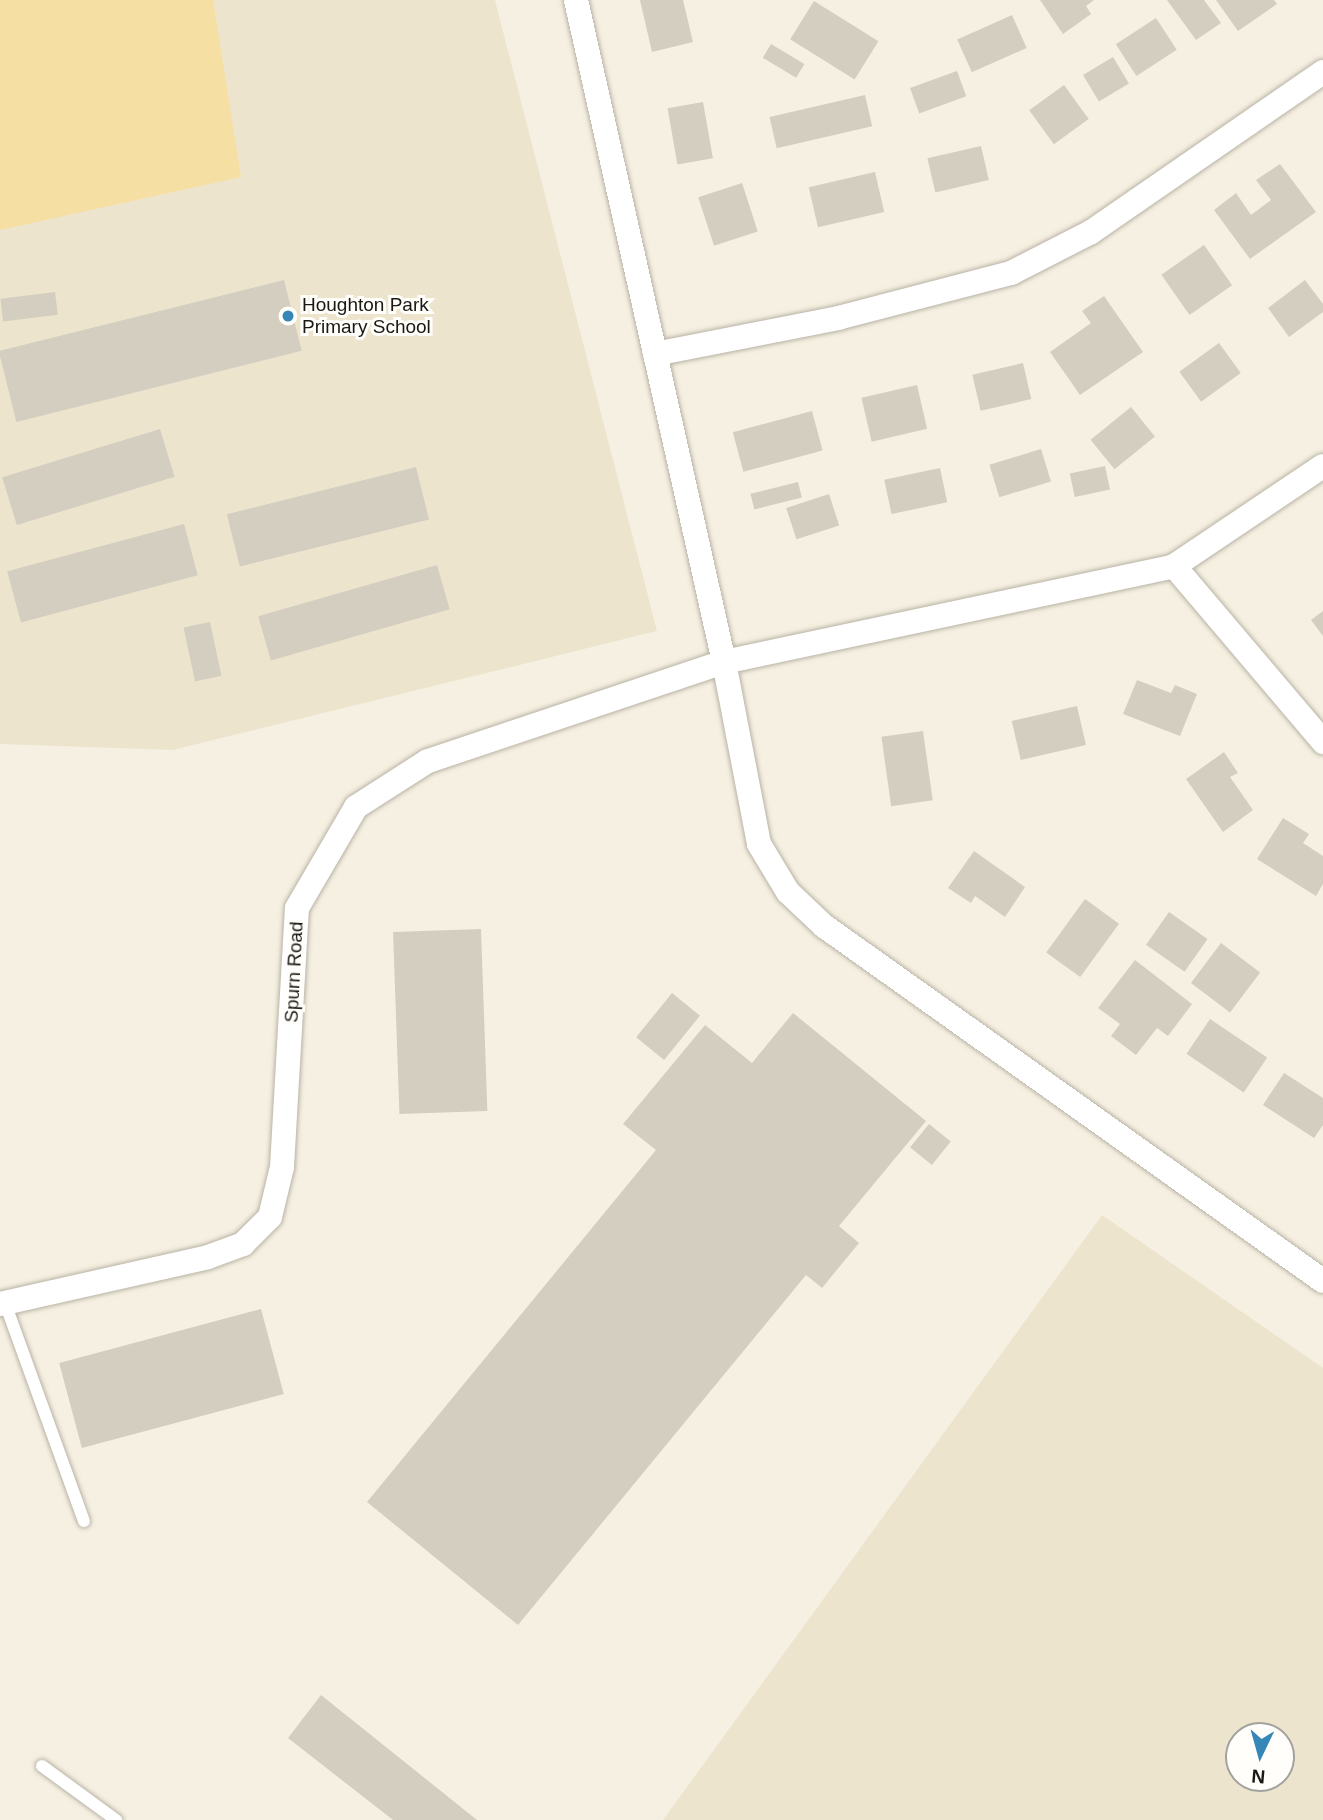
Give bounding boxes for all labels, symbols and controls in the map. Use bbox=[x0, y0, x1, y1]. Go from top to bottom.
place label: Houghton Park Primary School bbox=[302, 294, 431, 338]
marker: Houghton Park Primary School bbox=[280, 308, 296, 324]
street label: Spurn Road bbox=[280, 921, 308, 1023]
north arrow bbox=[1225, 1722, 1295, 1792]
text: N bbox=[1251, 1765, 1266, 1787]

